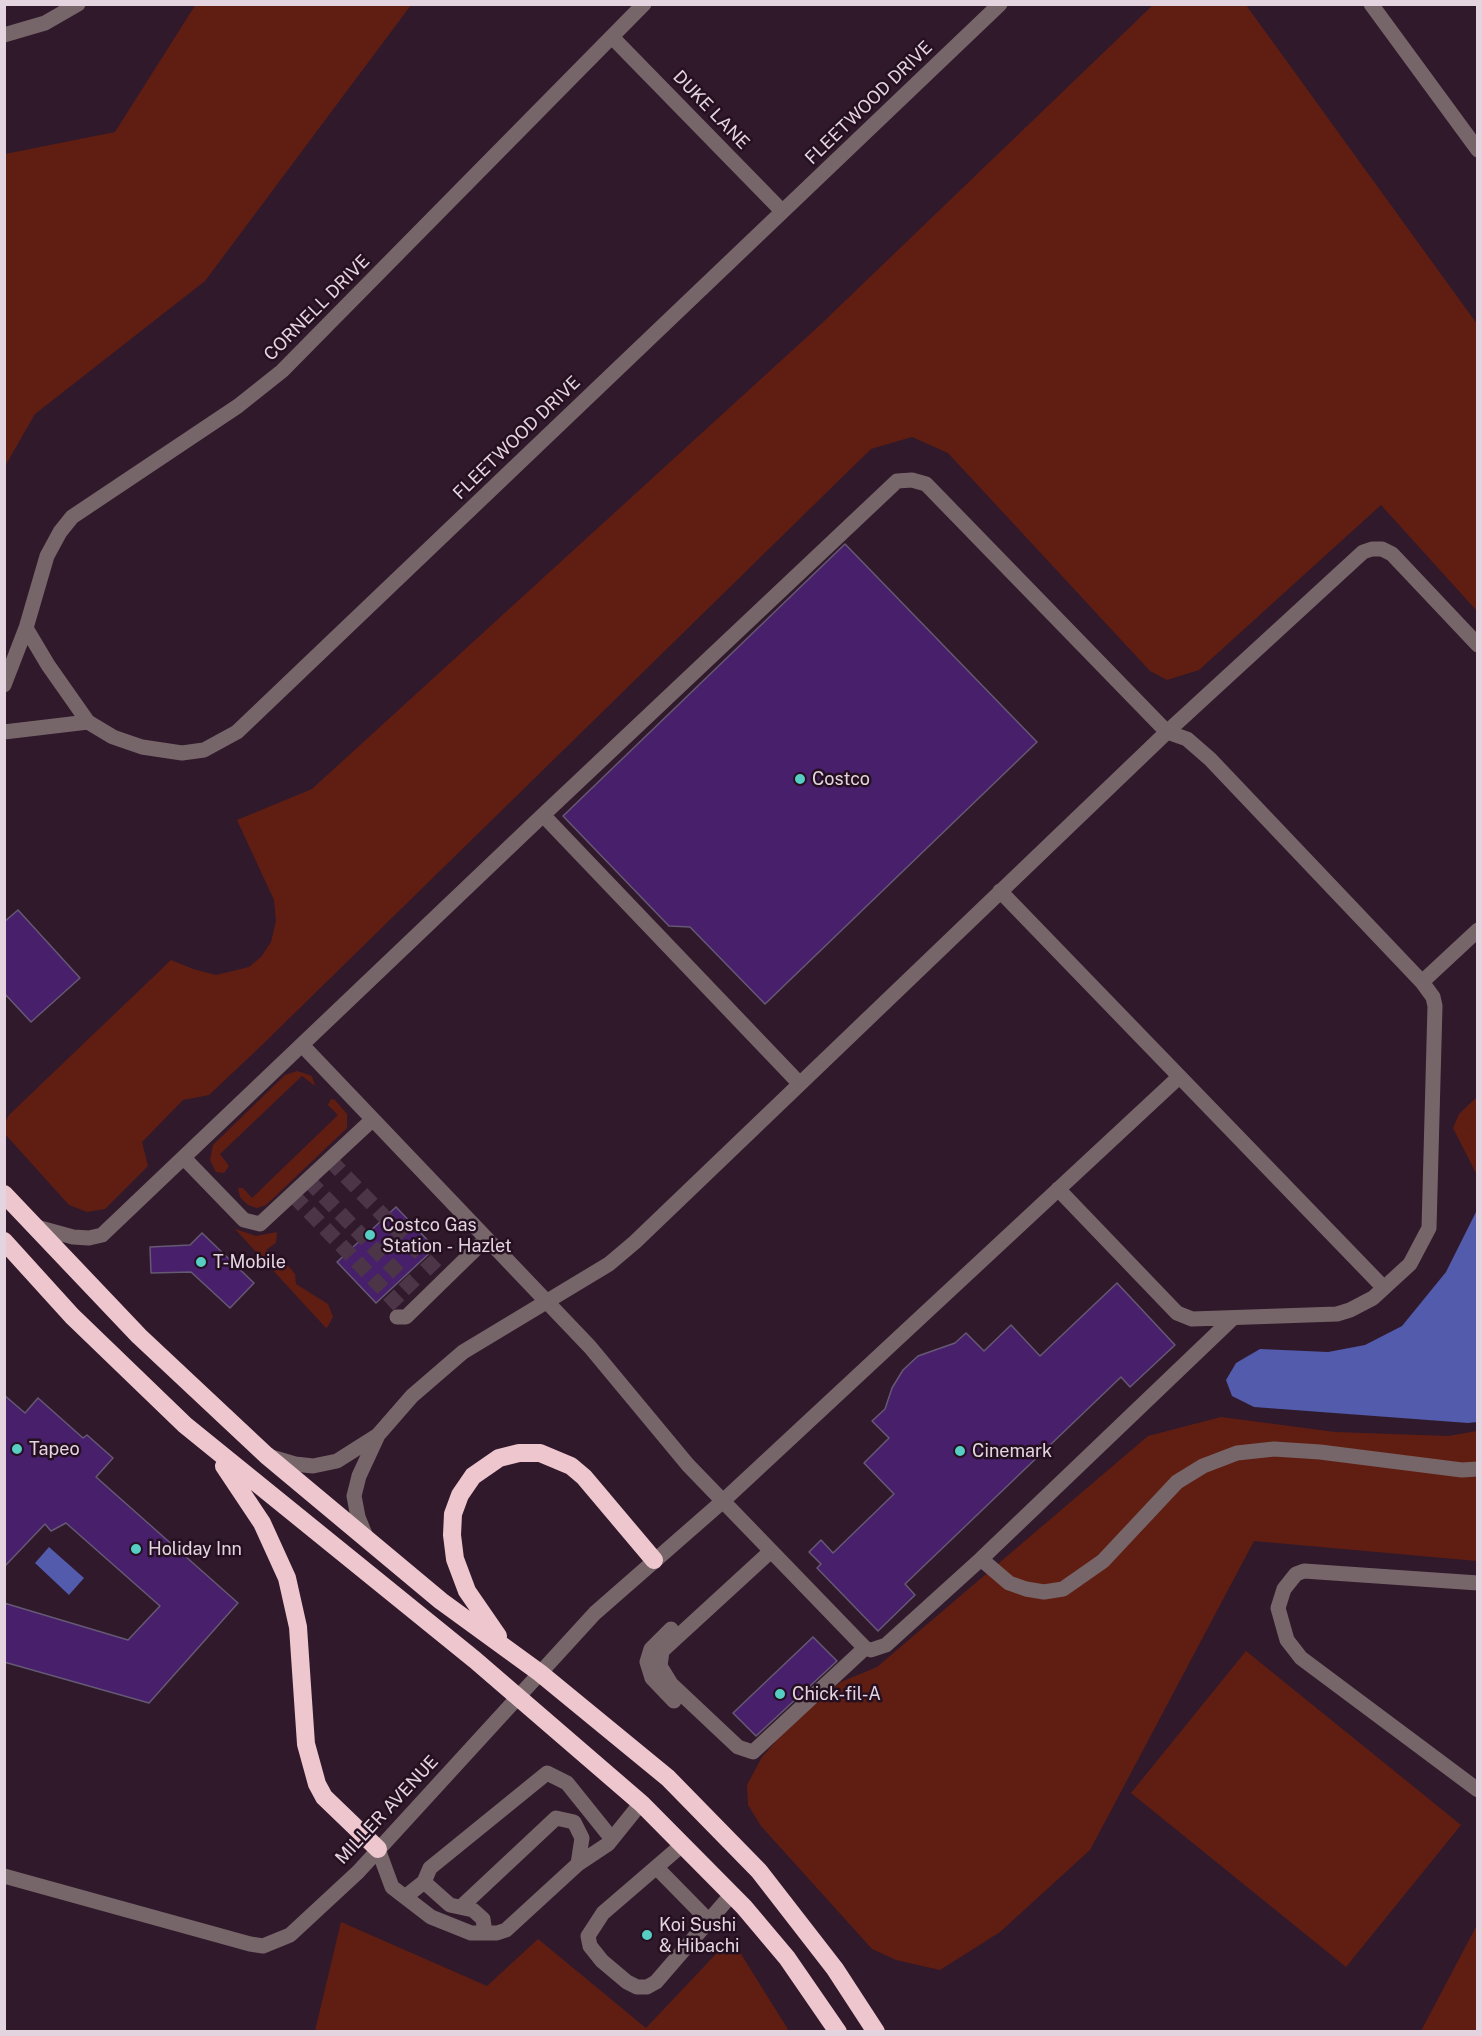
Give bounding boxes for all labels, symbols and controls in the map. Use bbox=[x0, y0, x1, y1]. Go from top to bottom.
street label: FLEETWOOD DRIVE bbox=[801, 37, 937, 169]
street label: DUKE LANE bbox=[668, 66, 754, 154]
street label: CORNELL DRIVE bbox=[260, 251, 374, 365]
street label: FLEETWOOD DRIVE bbox=[449, 372, 585, 504]
place label: Costco bbox=[812, 768, 870, 790]
marker: Costco bbox=[793, 772, 807, 786]
place label: Costco Gas Station - Hazlet bbox=[382, 1214, 512, 1256]
marker: Costco Gas Station - Hazlet bbox=[363, 1228, 377, 1242]
place label: T-Mobile bbox=[213, 1251, 286, 1273]
marker: T-Mobile bbox=[194, 1255, 208, 1269]
place label: Tapeo bbox=[29, 1438, 80, 1460]
place label: Cinemark bbox=[972, 1440, 1052, 1462]
marker: Tapeo bbox=[10, 1442, 24, 1456]
marker: Cinemark bbox=[953, 1444, 967, 1458]
place label: Holiday Inn bbox=[148, 1538, 242, 1560]
marker: Holiday Inn bbox=[129, 1542, 143, 1556]
place label: Chick-fil-A bbox=[792, 1683, 881, 1705]
marker: Chick-fil-A bbox=[773, 1687, 787, 1701]
street label: MILLER AVENUE bbox=[331, 1751, 443, 1869]
place label: Koi Sushi & Hibachi bbox=[659, 1914, 740, 1956]
marker: Koi Sushi & Hibachi bbox=[640, 1928, 654, 1942]

